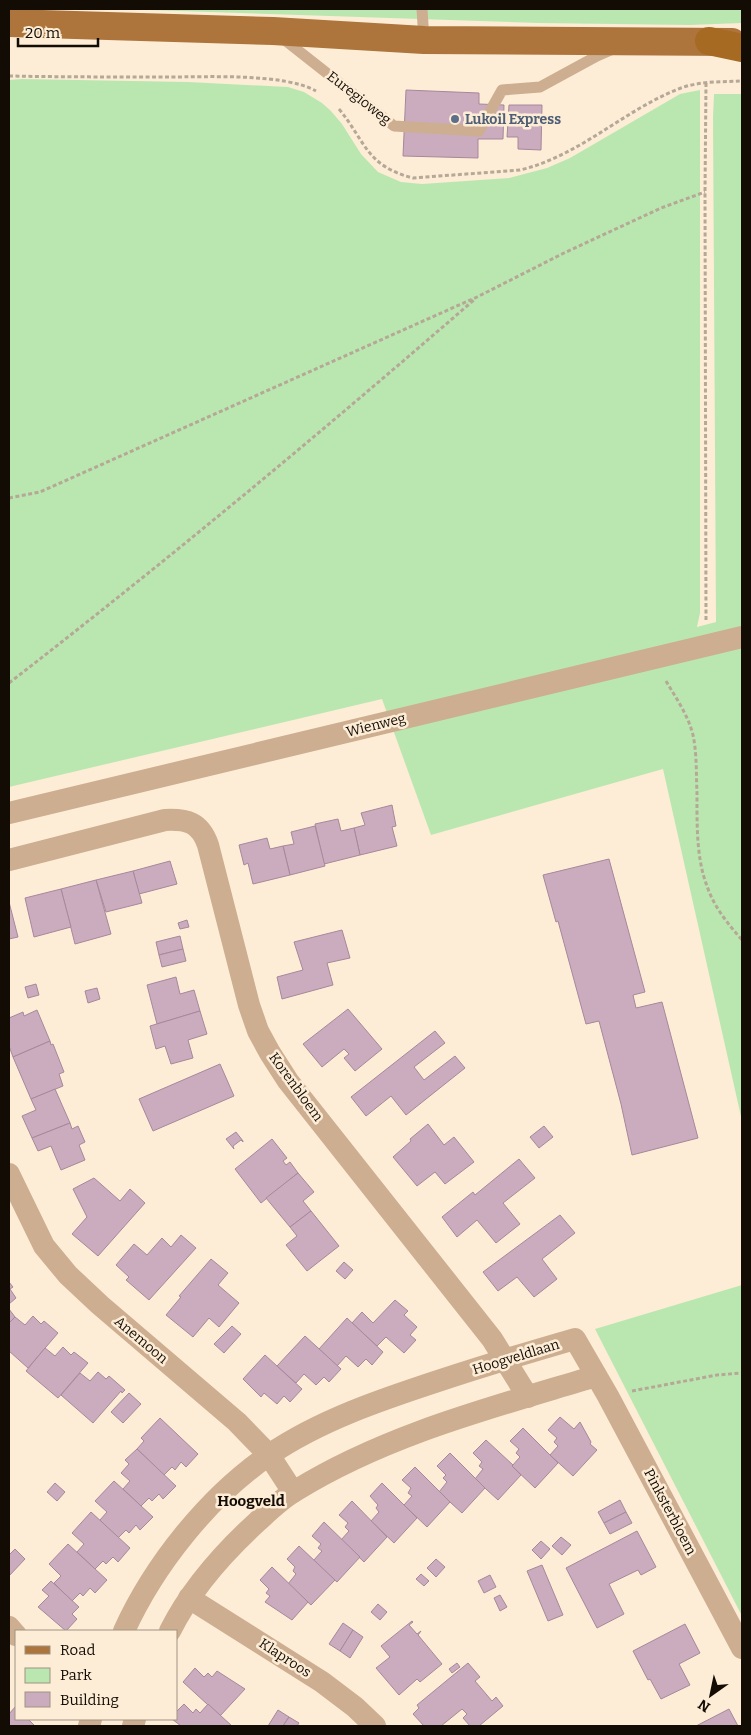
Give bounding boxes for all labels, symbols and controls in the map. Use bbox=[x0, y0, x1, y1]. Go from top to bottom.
scale bar bbox=[18, 15, 98, 47]
text: 20 m bbox=[25, 24, 61, 42]
street label: Euregioweg bbox=[324, 68, 395, 128]
place label: Lukoil Express bbox=[465, 111, 561, 128]
marker: Lukoil Express bbox=[449, 113, 461, 125]
street label: Wienweg bbox=[345, 709, 408, 741]
street label: Korenbloem bbox=[265, 1049, 327, 1125]
street label: Anemoon bbox=[111, 1313, 171, 1367]
street label: Hoogveldlaan bbox=[471, 1336, 562, 1378]
street label: Pinksterbloem bbox=[640, 1466, 700, 1559]
district label: Hoogveld bbox=[217, 1492, 285, 1510]
legend bbox=[15, 1630, 178, 1720]
street label: Klaproos bbox=[256, 1635, 314, 1681]
text: Road bbox=[60, 1641, 95, 1659]
text: Park bbox=[60, 1666, 92, 1684]
north arrow bbox=[686, 1670, 736, 1720]
text: Building bbox=[60, 1691, 119, 1709]
text: N bbox=[695, 1695, 713, 1716]

